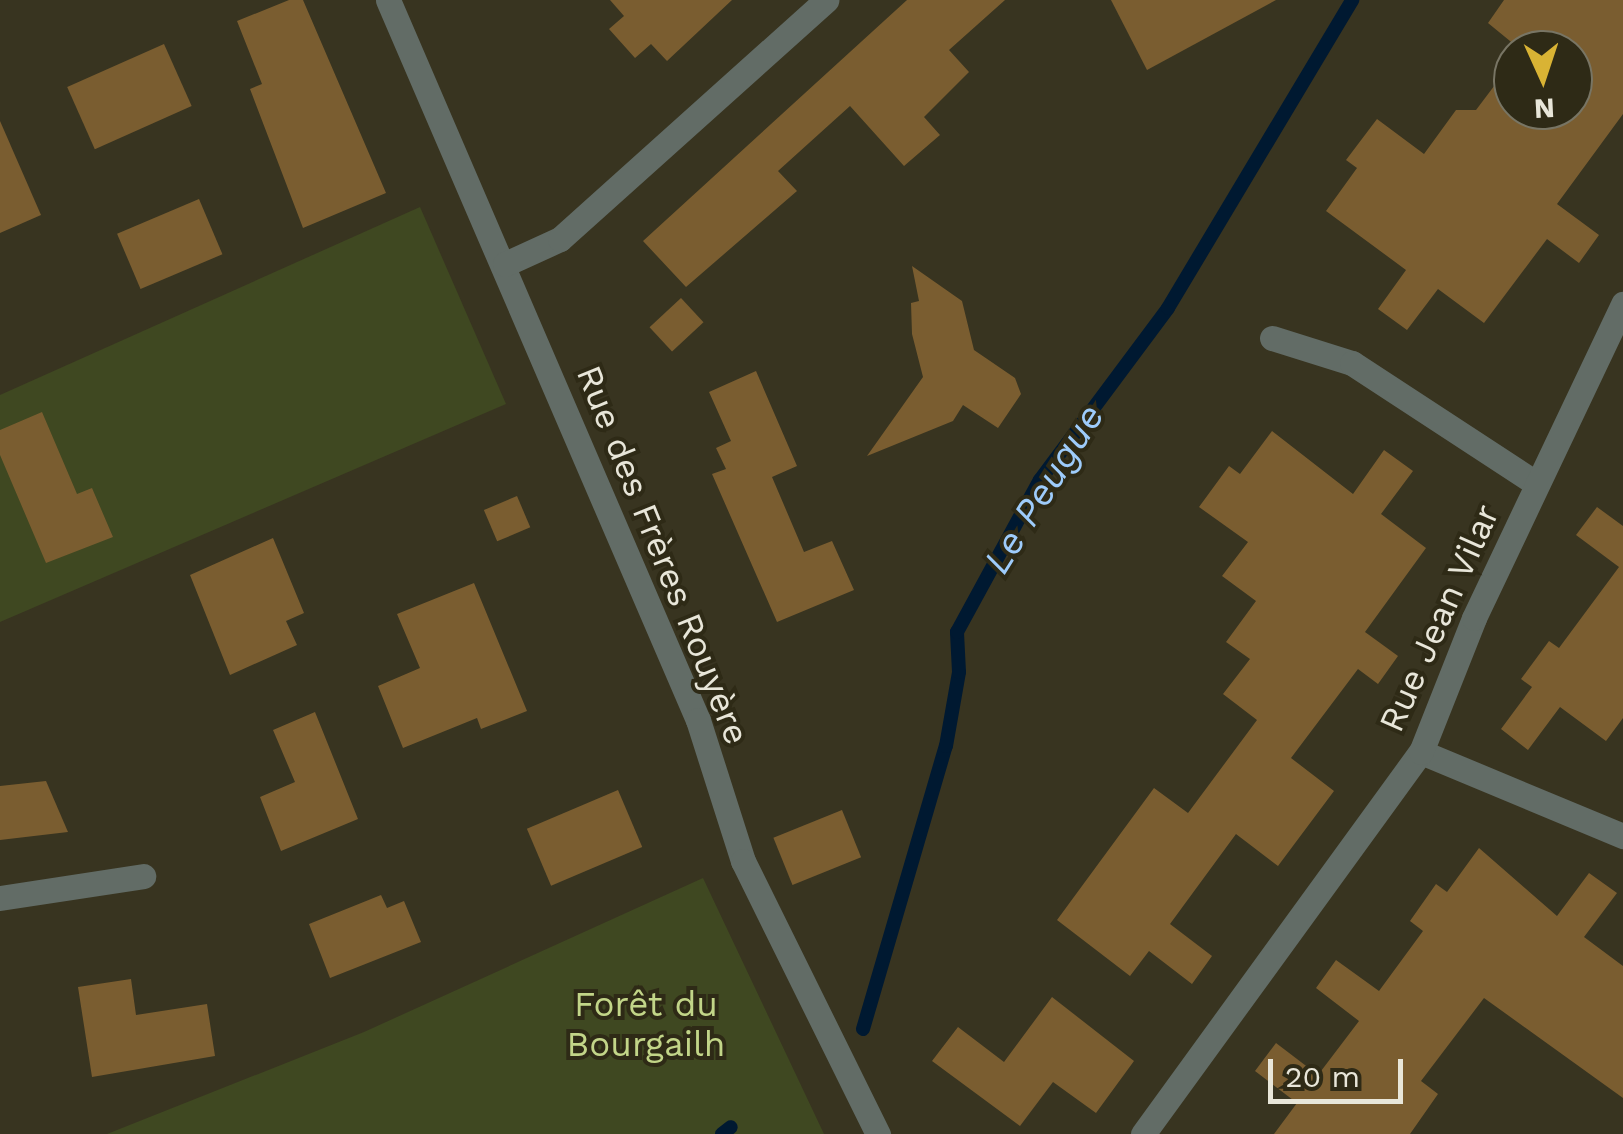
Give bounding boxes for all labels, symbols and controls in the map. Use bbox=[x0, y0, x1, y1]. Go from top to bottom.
north arrow bbox=[1493, 30, 1593, 130]
text: N bbox=[1533, 91, 1556, 125]
street label: Rue des Frères Rouyère bbox=[568, 360, 758, 750]
water label: Le Peugue bbox=[974, 396, 1114, 582]
street label: Rue Jean Vilar bbox=[1370, 497, 1508, 739]
park label: Forêt du Bourgailh bbox=[567, 983, 725, 1065]
scale bar bbox=[1273, 1039, 1408, 1101]
text: 20 m bbox=[1285, 1059, 1360, 1094]

